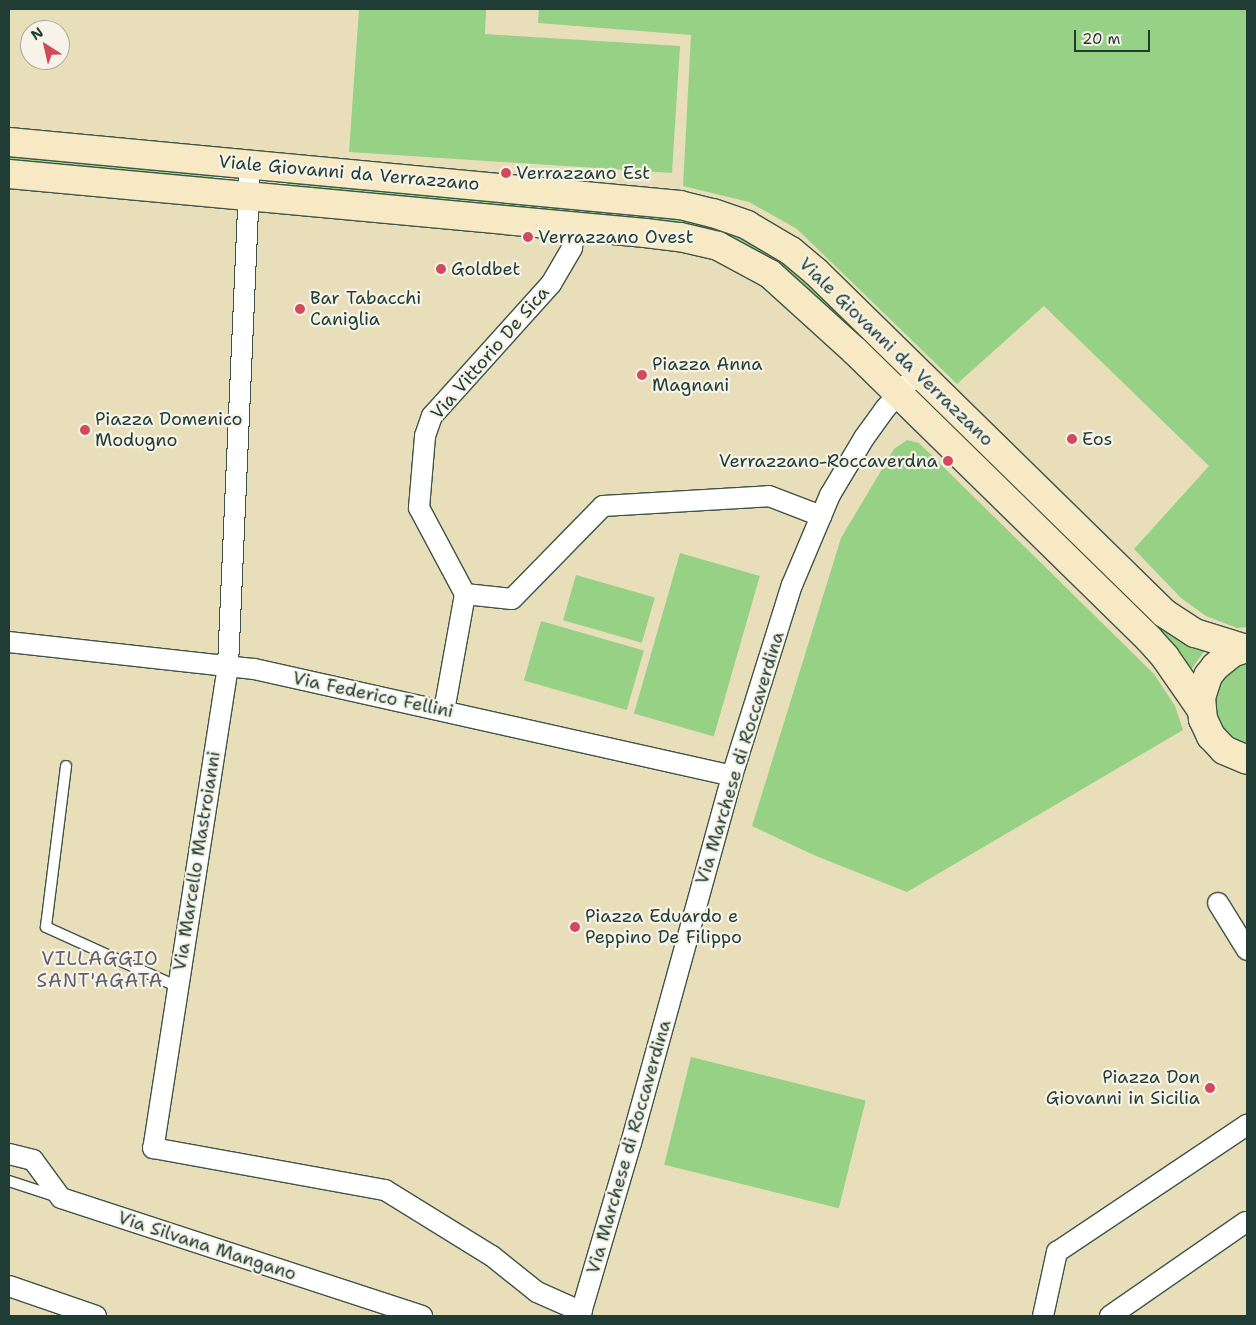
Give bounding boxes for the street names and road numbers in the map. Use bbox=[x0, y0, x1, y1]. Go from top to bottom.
street label: Viale Giovanni da Verrazzano bbox=[218, 151, 480, 195]
street label: Viale Giovanni da Verrazzano bbox=[794, 253, 998, 451]
street label: Via Vittorio De Sica bbox=[426, 282, 554, 424]
street label: Via Marchese di Roccaverdina bbox=[691, 629, 789, 887]
street label: Via Federico Fellini bbox=[291, 667, 455, 723]
street label: Via Marcello Mastroianni bbox=[169, 750, 225, 972]
street label: Via Marchese di Roccaverdina bbox=[582, 1018, 676, 1276]
street label: Via Silvana Mangano bbox=[115, 1207, 299, 1285]

